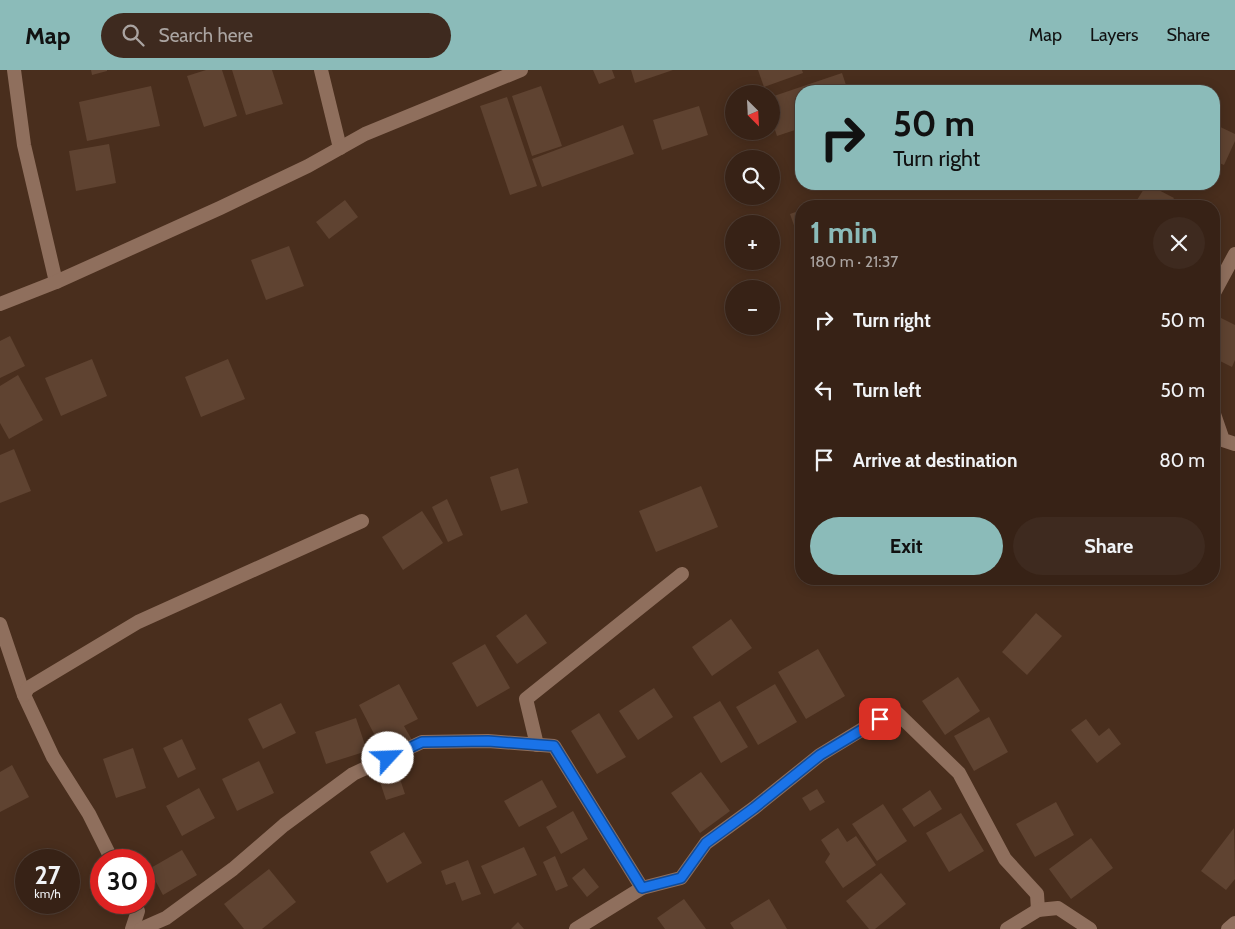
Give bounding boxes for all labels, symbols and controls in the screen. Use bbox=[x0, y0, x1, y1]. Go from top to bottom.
search box bbox=[101, 13, 451, 58]
text: Map bbox=[25, 21, 71, 50]
icon: search bbox=[119, 21, 147, 49]
text: Search here bbox=[159, 24, 253, 47]
text: Map bbox=[1029, 24, 1062, 46]
text: Layers bbox=[1090, 24, 1139, 46]
text: Share bbox=[1167, 24, 1210, 46]
north arrow bbox=[725, 85, 780, 140]
map controls bbox=[725, 85, 780, 335]
text: 50 m bbox=[893, 102, 975, 145]
icon: right bbox=[810, 105, 875, 170]
text: Turn right bbox=[893, 145, 980, 172]
button: search bbox=[725, 150, 780, 205]
text: 1 min bbox=[810, 214, 878, 251]
button: + bbox=[725, 215, 780, 270]
button: close bbox=[1153, 217, 1205, 269]
text: 180 m · 21:37 bbox=[810, 252, 898, 271]
button: − bbox=[725, 280, 780, 335]
icon: right bbox=[810, 306, 838, 334]
text: Turn right bbox=[853, 309, 931, 332]
text: 50 m bbox=[1161, 309, 1205, 332]
icon: left bbox=[810, 376, 838, 404]
text: Turn left bbox=[853, 379, 921, 402]
text: 50 m bbox=[1161, 379, 1205, 402]
icon: arrive bbox=[810, 446, 838, 474]
text: Arrive at destination bbox=[853, 449, 1017, 472]
text: 80 m bbox=[1159, 449, 1205, 472]
button: Exit bbox=[810, 517, 1003, 575]
button: Share bbox=[1013, 517, 1205, 575]
pin bbox=[859, 698, 901, 740]
icon: arrive bbox=[866, 705, 894, 733]
position arrow bbox=[361, 731, 413, 783]
speed limit sign: 30 bbox=[90, 849, 155, 914]
text: 27 bbox=[35, 860, 60, 890]
text: km/h bbox=[34, 886, 61, 901]

